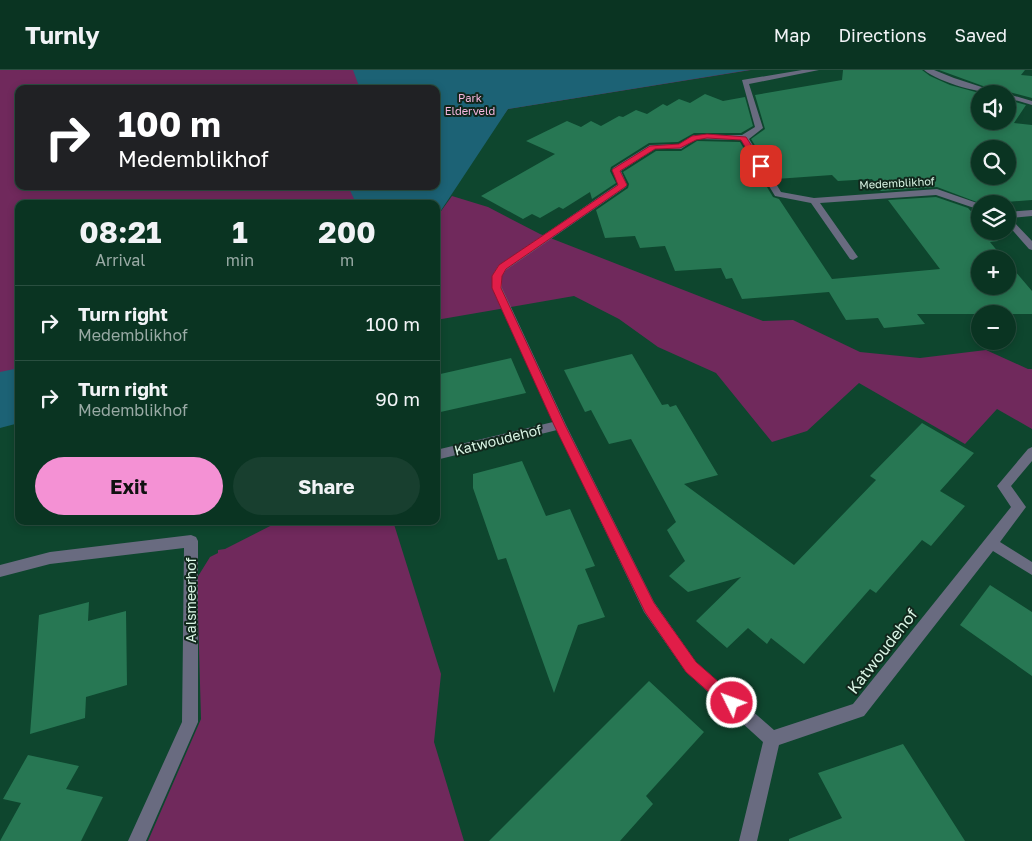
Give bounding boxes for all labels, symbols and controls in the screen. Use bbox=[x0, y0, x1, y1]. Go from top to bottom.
text: Turnly bbox=[25, 20, 100, 49]
text: Map bbox=[774, 24, 810, 46]
text: Directions bbox=[838, 24, 926, 46]
text: Saved bbox=[954, 24, 1007, 46]
map controls bbox=[971, 85, 1016, 350]
button: sound bbox=[971, 85, 1016, 130]
park label: Park Elderveld bbox=[445, 91, 495, 117]
text: 100 m bbox=[118, 103, 221, 145]
icon: right bbox=[35, 105, 100, 170]
button: search bbox=[971, 140, 1016, 185]
text: Medemblikhof bbox=[118, 145, 269, 172]
pin bbox=[740, 145, 782, 187]
icon: arrive bbox=[747, 152, 775, 180]
street label: Medemblikhof bbox=[859, 174, 935, 191]
button: layers bbox=[971, 195, 1016, 240]
text: 08:21 bbox=[79, 214, 161, 250]
text: 1 bbox=[232, 214, 248, 250]
text: 200 bbox=[318, 214, 376, 250]
text: Arrival bbox=[95, 250, 145, 270]
text: min bbox=[226, 250, 254, 270]
text: m bbox=[340, 250, 354, 270]
button: + bbox=[971, 250, 1016, 295]
text: Turn right bbox=[78, 302, 168, 325]
button: − bbox=[971, 305, 1016, 350]
icon: right bbox=[35, 309, 63, 337]
text: 100 m bbox=[366, 312, 420, 335]
text: Medemblikhof bbox=[78, 325, 188, 345]
text: Turn right bbox=[78, 377, 168, 400]
icon: right bbox=[35, 384, 63, 412]
text: 90 m bbox=[375, 387, 420, 410]
text: Medemblikhof bbox=[78, 400, 188, 420]
street label: Katwoudehof bbox=[452, 420, 544, 459]
button: Exit bbox=[35, 457, 223, 515]
button: Share bbox=[233, 457, 420, 515]
street label: Aalsmeerhof bbox=[182, 557, 199, 643]
street label: Katwoudehof bbox=[843, 604, 922, 698]
position arrow bbox=[705, 676, 757, 728]

